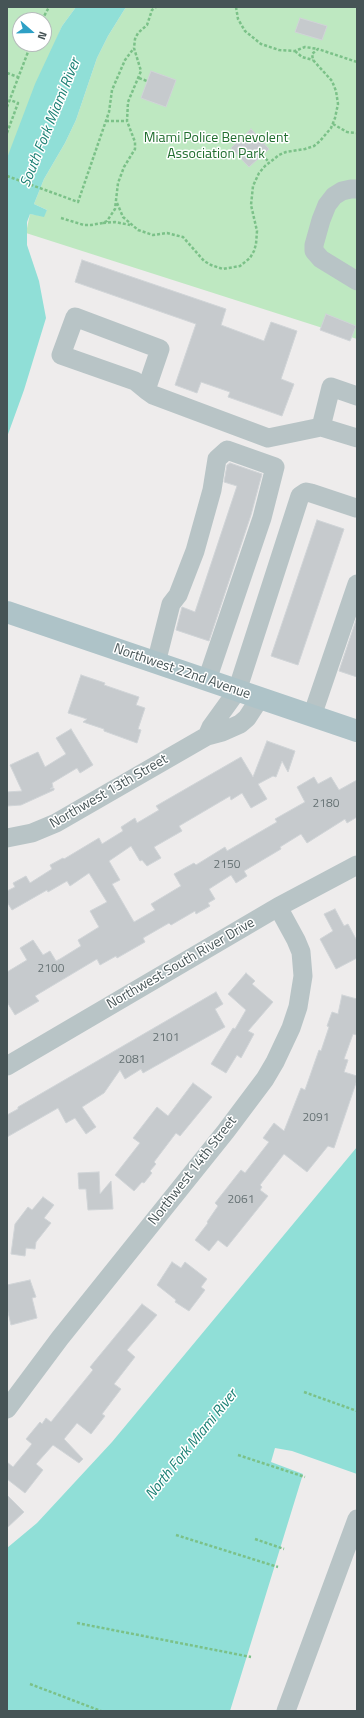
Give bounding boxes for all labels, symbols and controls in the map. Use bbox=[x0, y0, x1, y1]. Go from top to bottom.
north arrow bbox=[12, 12, 52, 52]
text: N bbox=[34, 29, 51, 42]
water label: South Fork Miami River bbox=[17, 56, 85, 190]
park label: Miami Police Benevolent Association Park bbox=[144, 131, 288, 164]
street label: Northwest 22nd Avenue bbox=[111, 641, 253, 703]
street label: Northwest 13th Street bbox=[47, 751, 171, 833]
house number: 2180 bbox=[313, 797, 339, 811]
house number: 2150 bbox=[214, 858, 240, 872]
street label: Northwest South River Drive bbox=[104, 915, 258, 1013]
house number: 2100 bbox=[38, 962, 64, 976]
house number: 2101 bbox=[153, 1031, 179, 1045]
house number: 2081 bbox=[119, 1053, 145, 1067]
house number: 2091 bbox=[303, 1111, 329, 1125]
street label: Northwest 14th Street bbox=[145, 1113, 241, 1229]
house number: 2061 bbox=[228, 1193, 254, 1207]
water label: North Fork Miami River bbox=[142, 1386, 242, 1504]

